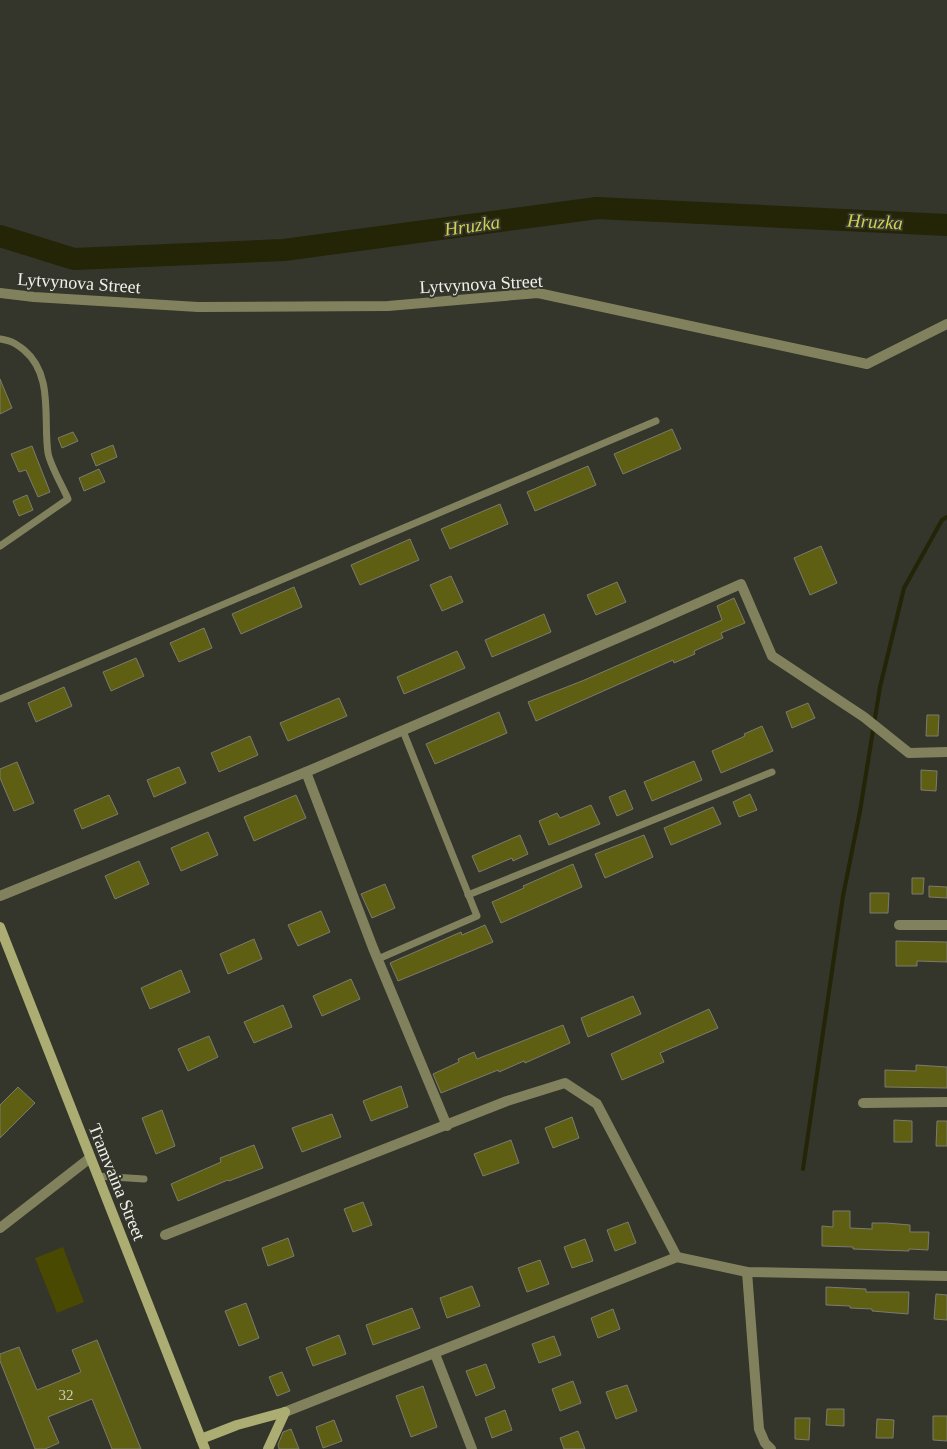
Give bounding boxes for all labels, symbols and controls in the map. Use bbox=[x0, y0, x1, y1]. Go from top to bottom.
water label: Hruzka bbox=[845, 209, 903, 233]
water label: Hruzka bbox=[442, 211, 501, 240]
street label: Lytvynova Street bbox=[17, 269, 141, 297]
street label: Lytvynova Street bbox=[419, 271, 543, 297]
street label: Tramvaina Street bbox=[85, 1121, 149, 1243]
house number: 32 bbox=[59, 1387, 74, 1403]

